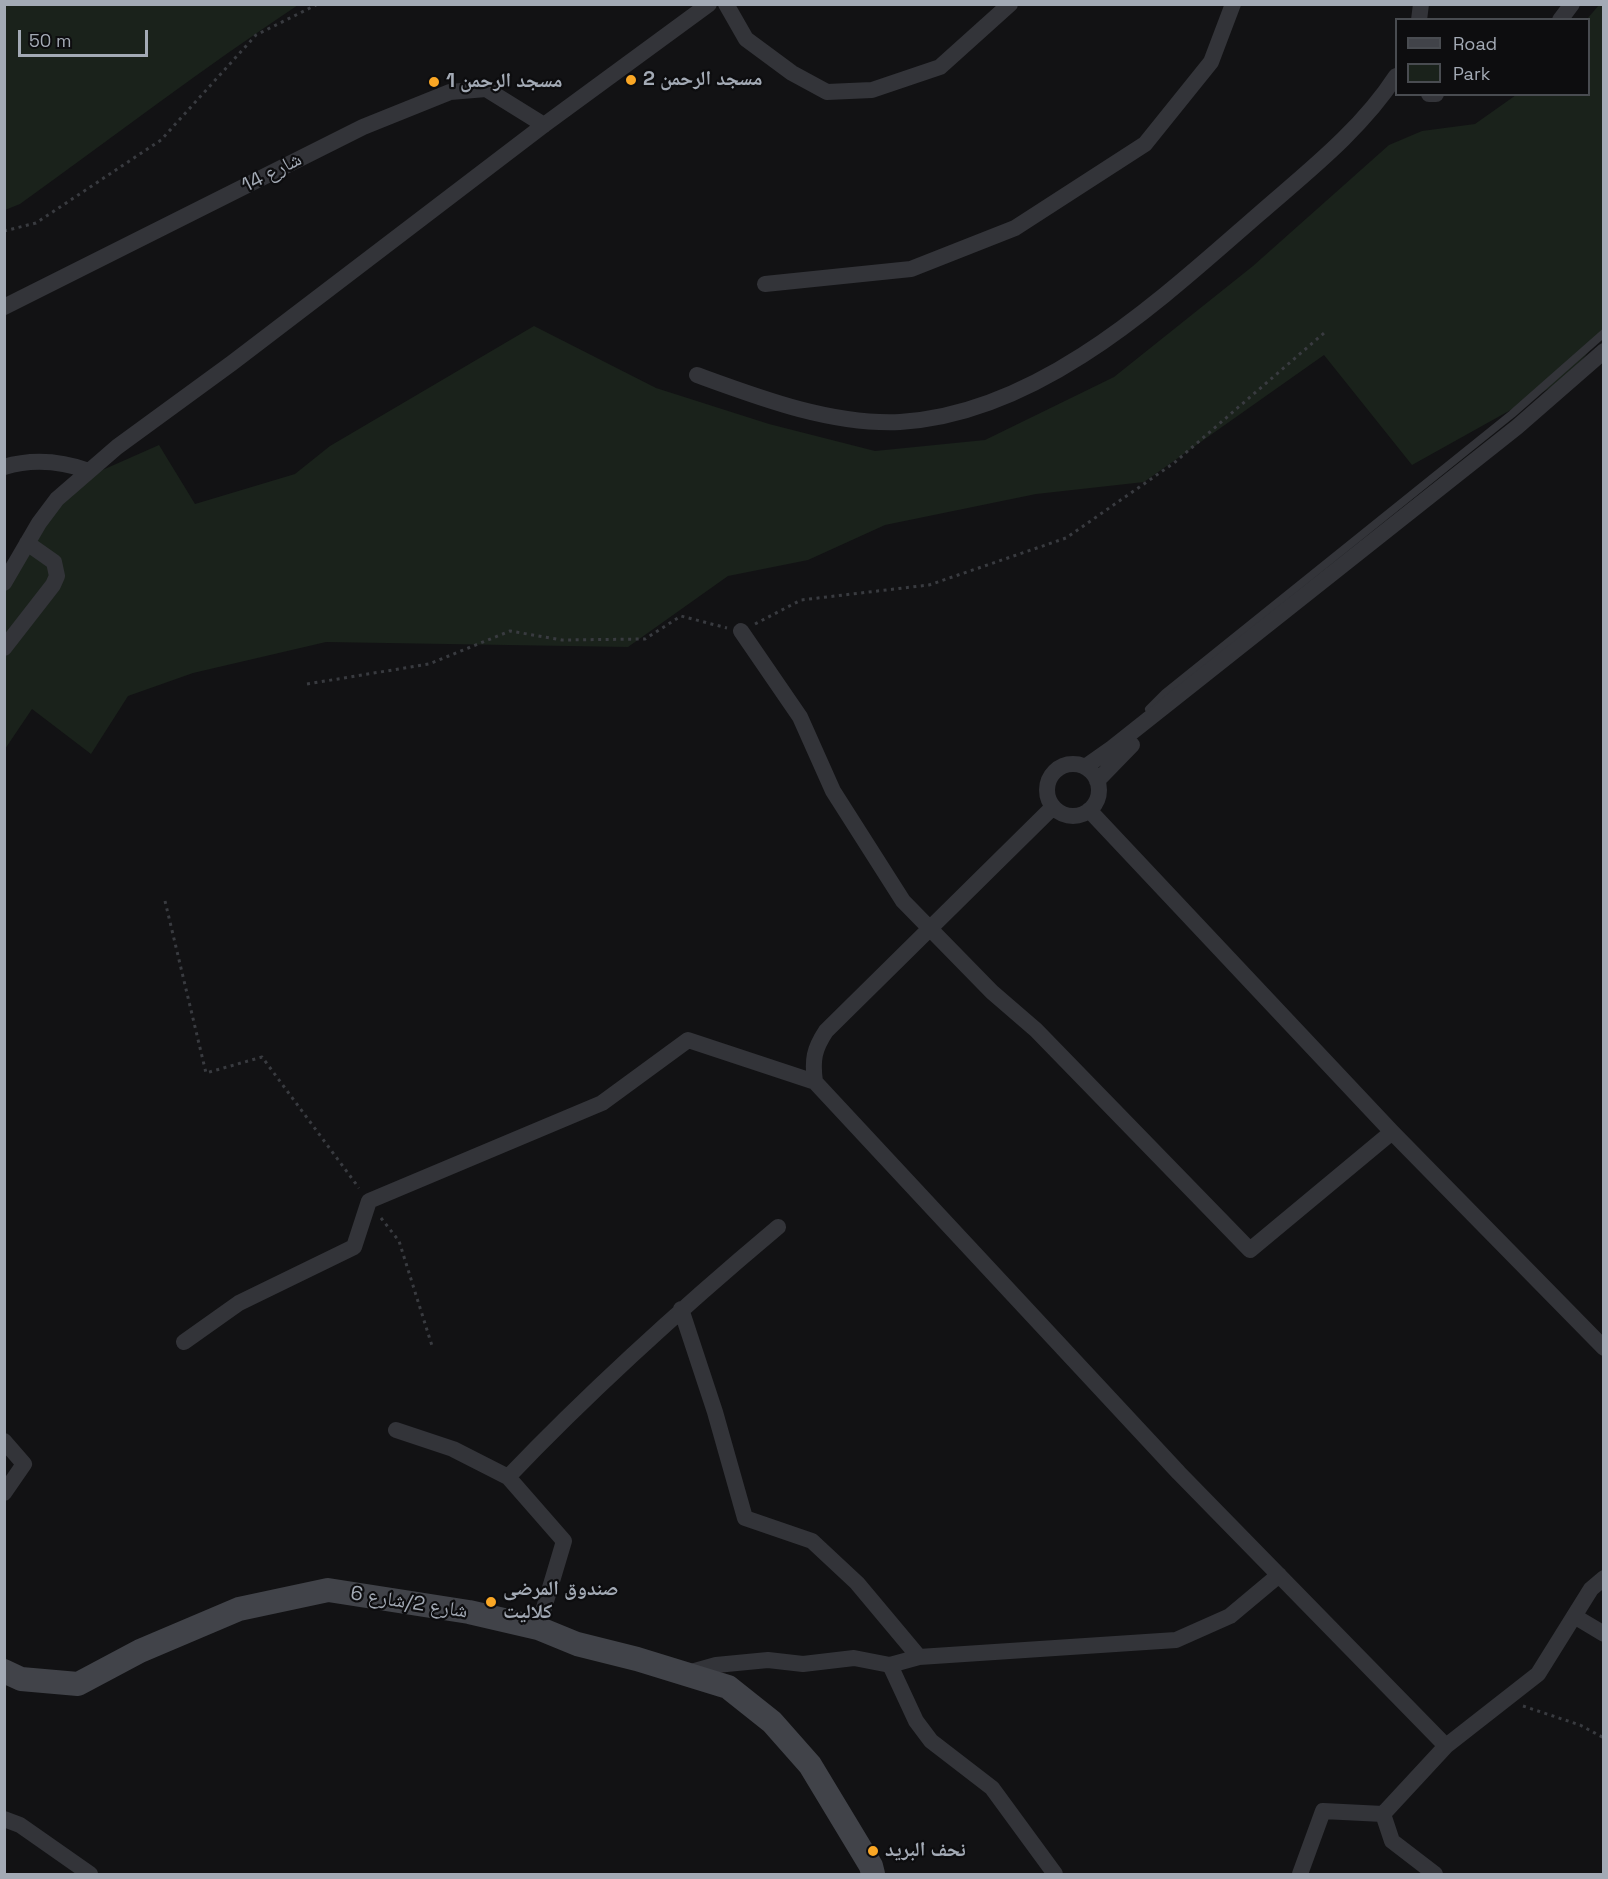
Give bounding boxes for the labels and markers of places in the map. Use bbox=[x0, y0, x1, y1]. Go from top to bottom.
place label: مسجد الرحمن 2 bbox=[643, 68, 762, 92]
place label: مسجد الرحمن 1 bbox=[446, 70, 563, 94]
marker: مسجد الرحمن 2 bbox=[624, 73, 638, 87]
marker: مسجد الرحمن 1 bbox=[427, 75, 441, 89]
place label: صندوق المرضى كلاليت bbox=[503, 1578, 618, 1625]
marker: صندوق المرضى كلاليت bbox=[484, 1595, 498, 1609]
place label: نحف البريد bbox=[885, 1839, 966, 1863]
marker: نحف البريد bbox=[866, 1844, 880, 1858]

